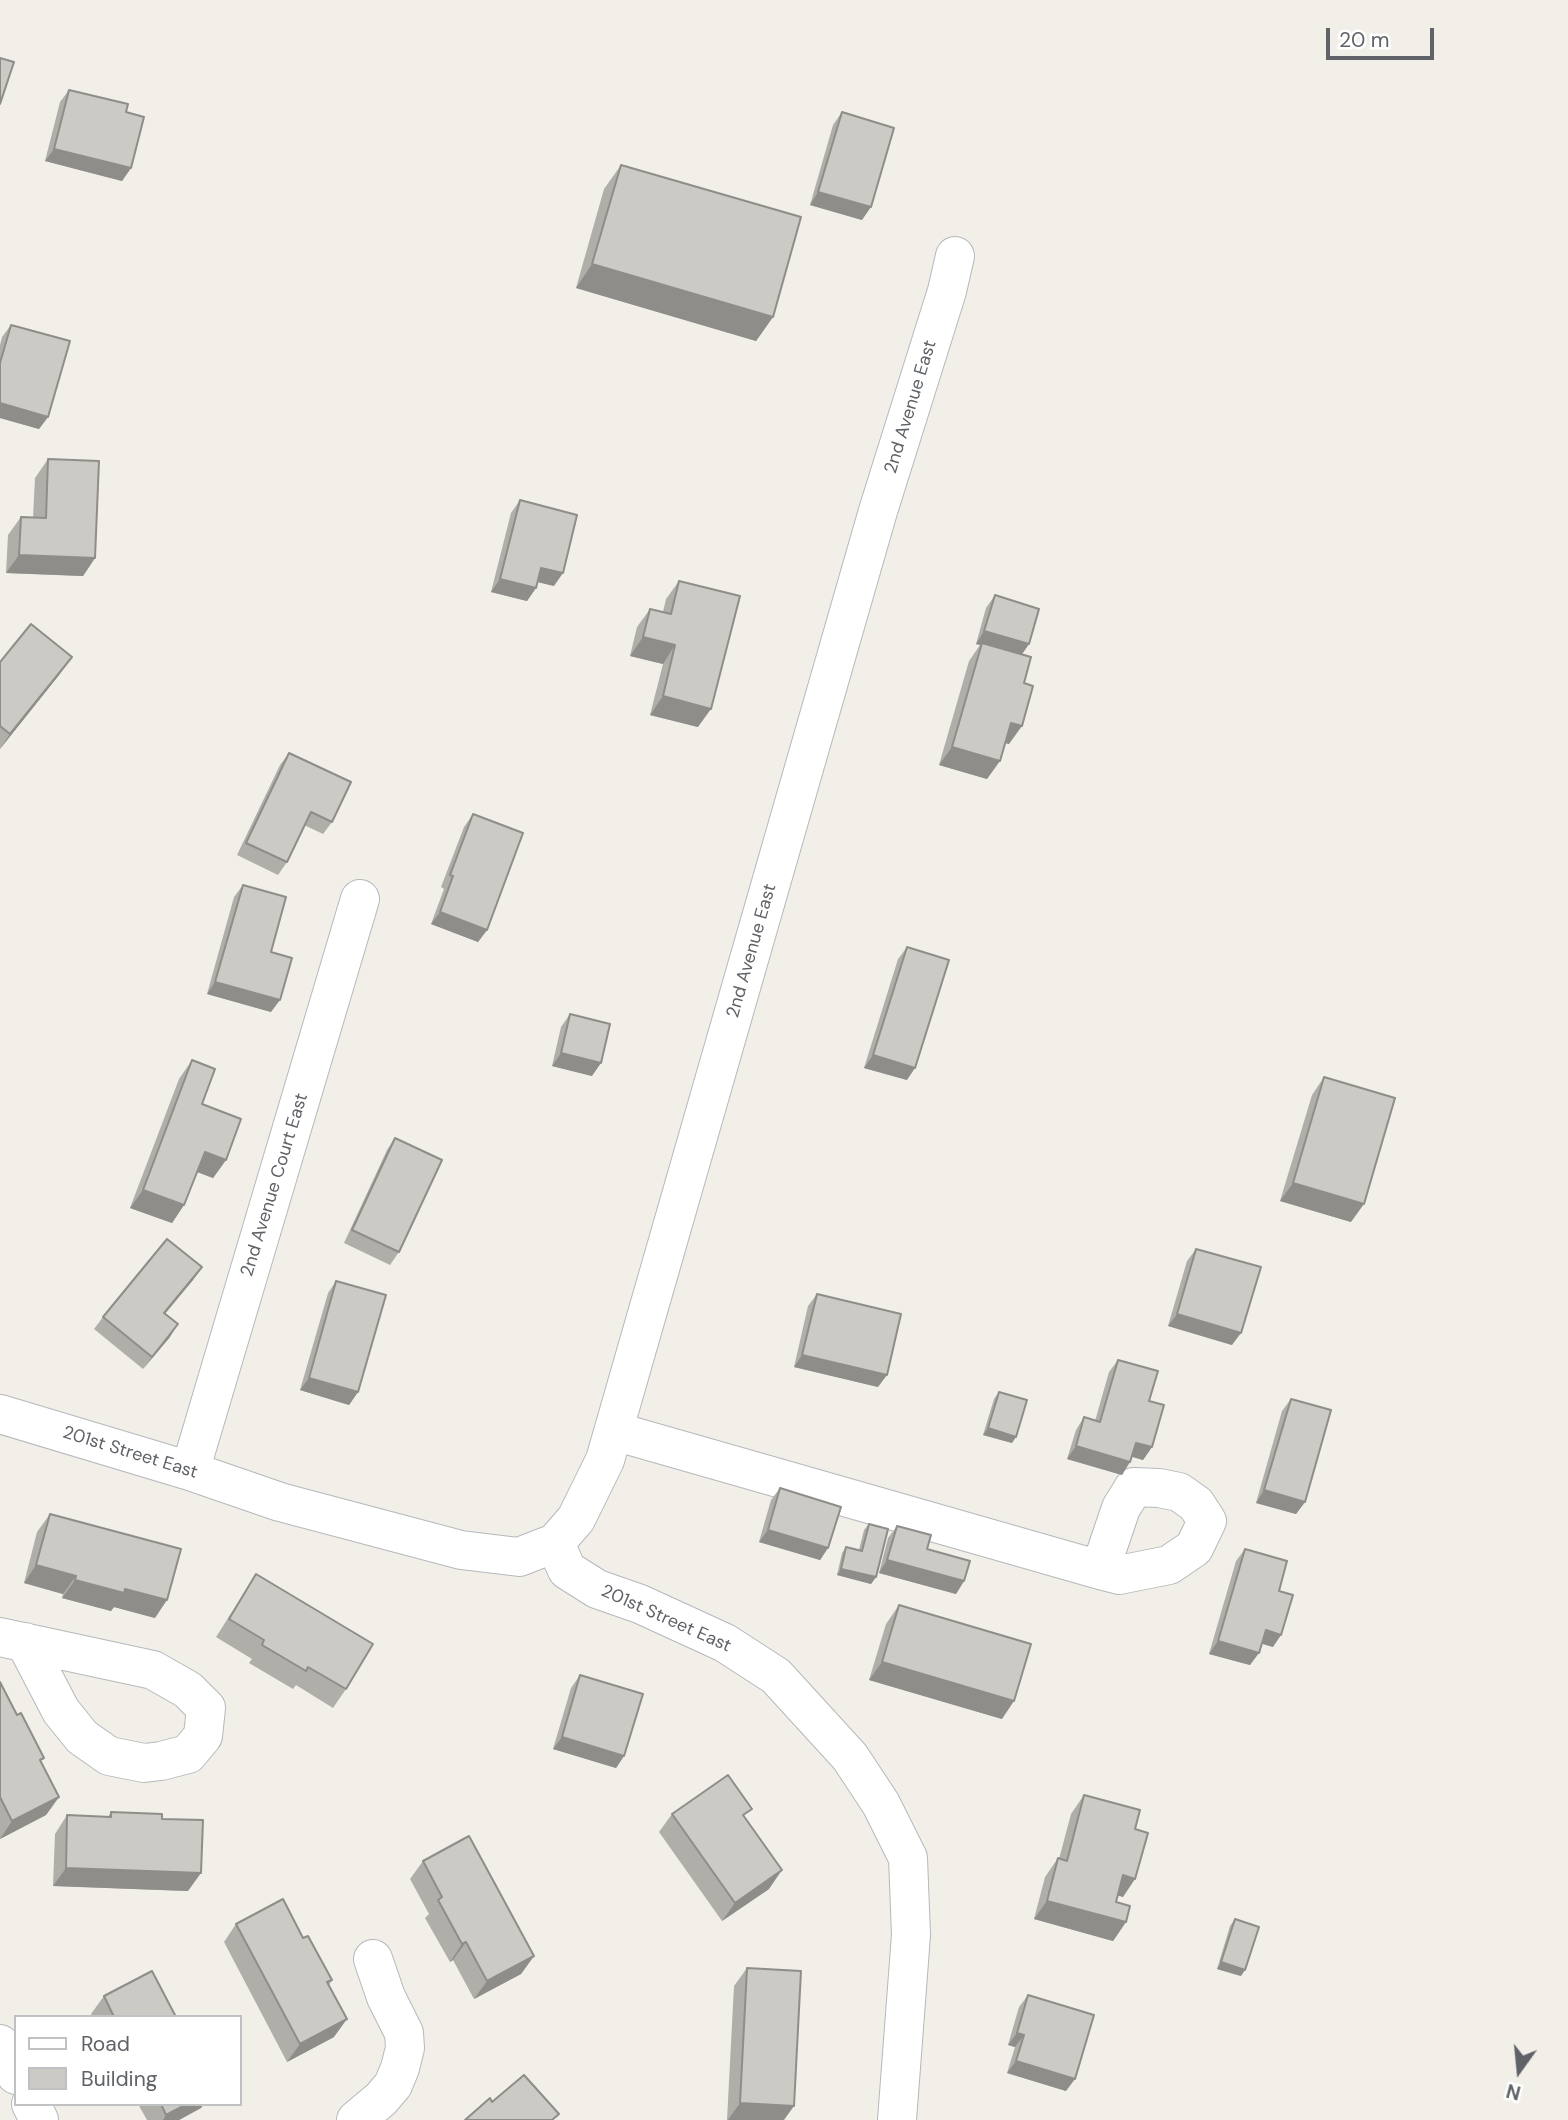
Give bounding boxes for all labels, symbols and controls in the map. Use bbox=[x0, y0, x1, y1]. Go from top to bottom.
scale bar bbox=[1330, 14, 1438, 58]
text: 20 m bbox=[1339, 26, 1390, 54]
street label: 2nd Avenue East bbox=[880, 338, 942, 476]
street label: 2nd Avenue East bbox=[723, 882, 781, 1020]
street label: 2nd Avenue Court East bbox=[237, 1091, 313, 1279]
street label: 201st Street East bbox=[60, 1422, 200, 1484]
street label: 201st Street East bbox=[598, 1581, 734, 1657]
legend bbox=[14, 2015, 242, 2106]
text: Road bbox=[81, 2030, 130, 2058]
north arrow bbox=[1484, 2036, 1554, 2106]
text: Building bbox=[81, 2065, 157, 2093]
text: N bbox=[1504, 2078, 1523, 2106]

